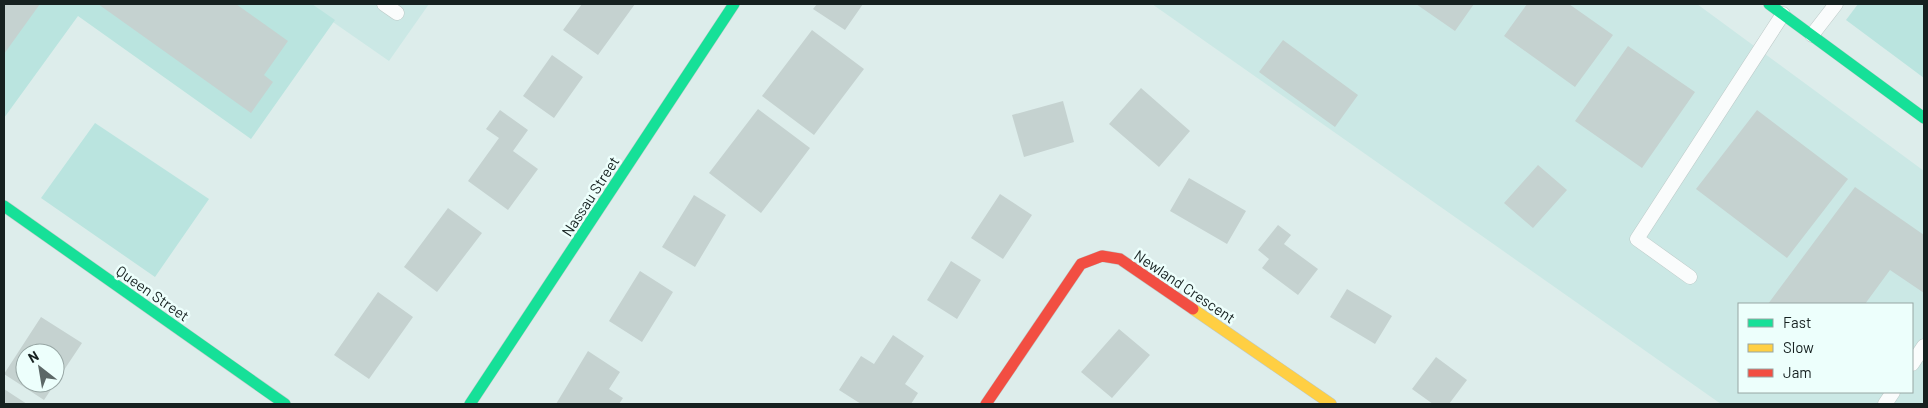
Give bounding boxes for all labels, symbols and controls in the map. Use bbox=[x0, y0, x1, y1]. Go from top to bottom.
street label: Nassau Street bbox=[557, 153, 623, 239]
street label: Newland Crescent bbox=[1131, 246, 1239, 326]
street label: Queen Street bbox=[113, 261, 193, 325]
legend bbox=[1738, 303, 1913, 393]
text: Fast bbox=[1783, 313, 1811, 331]
text: Slow bbox=[1783, 338, 1814, 356]
north arrow bbox=[15, 343, 65, 393]
text: N bbox=[25, 347, 41, 366]
text: Jam bbox=[1783, 363, 1812, 381]

